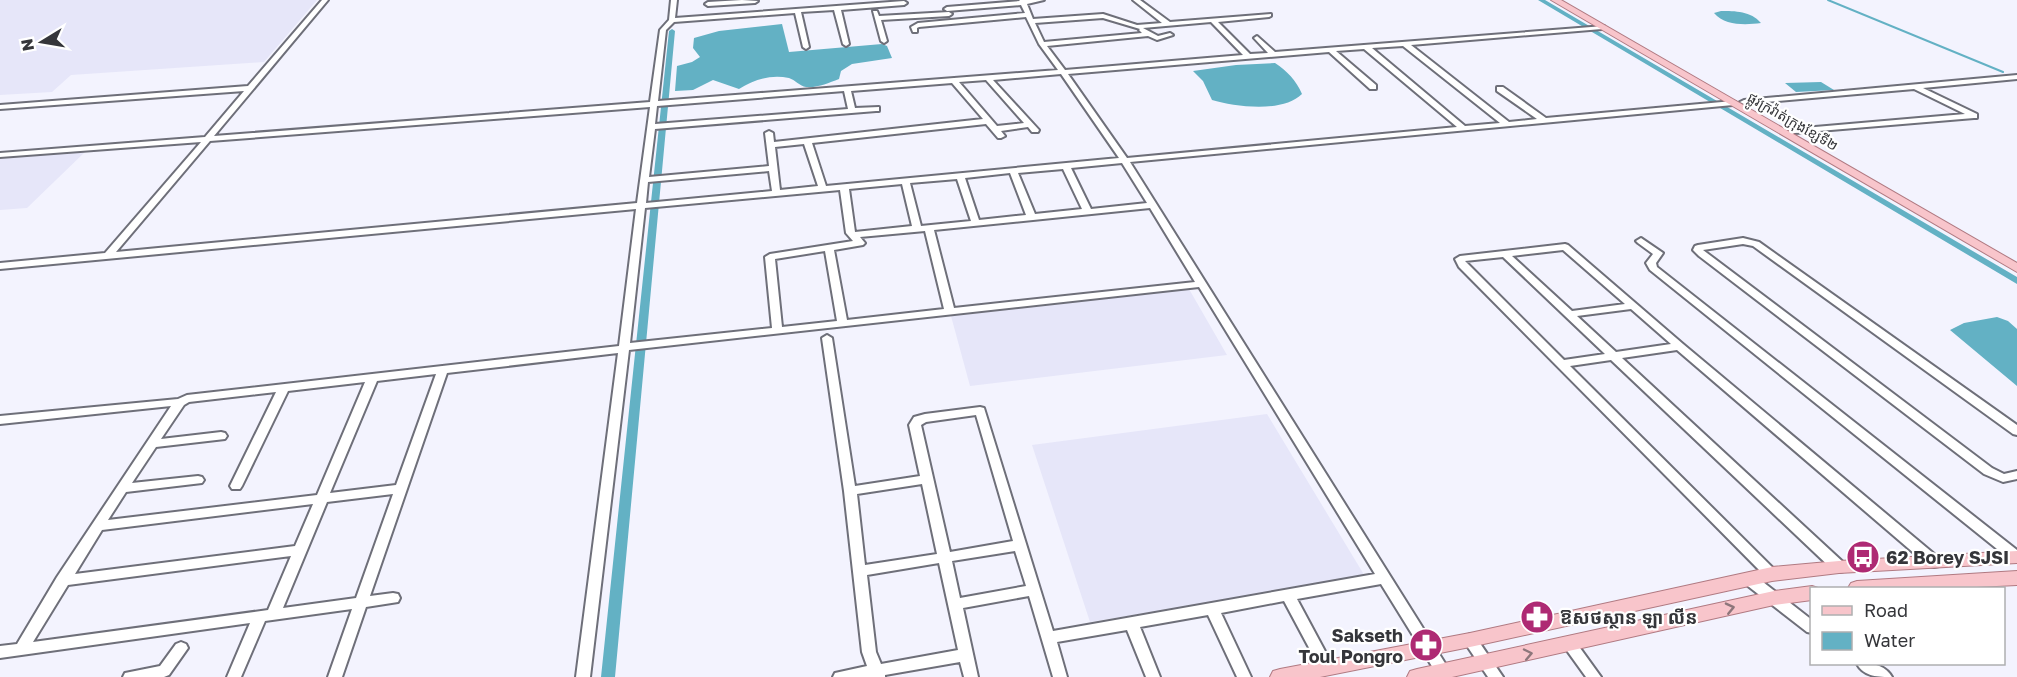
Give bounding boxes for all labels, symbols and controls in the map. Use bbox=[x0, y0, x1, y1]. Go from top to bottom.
north arrow bbox=[12, 12, 72, 72]
text: N bbox=[16, 37, 38, 53]
street label: ផ្លូវក្រវ៉ាត់ក្រុងខ្សែទី២ bbox=[1743, 88, 1841, 157]
bus stop icon: 62 Borey SJSI bbox=[1845, 539, 1881, 575]
place label: 62 Borey SJSI bbox=[1886, 546, 2009, 568]
legend bbox=[1810, 587, 2005, 665]
pharmacy icon: ឱសថស្ថាន ឡា លីន bbox=[1519, 599, 1555, 635]
text: Road bbox=[1864, 599, 1908, 621]
one-way arrow bbox=[1724, 602, 1734, 615]
place label: ឱសថស្ថាន ឡា លីន bbox=[1560, 606, 1697, 629]
place label: Sakseth Toul Pongro bbox=[1298, 624, 1403, 667]
pharmacy icon: Sakseth Toul Pongro bbox=[1408, 627, 1444, 663]
text: Water bbox=[1864, 629, 1915, 651]
one-way arrow bbox=[1523, 648, 1533, 661]

